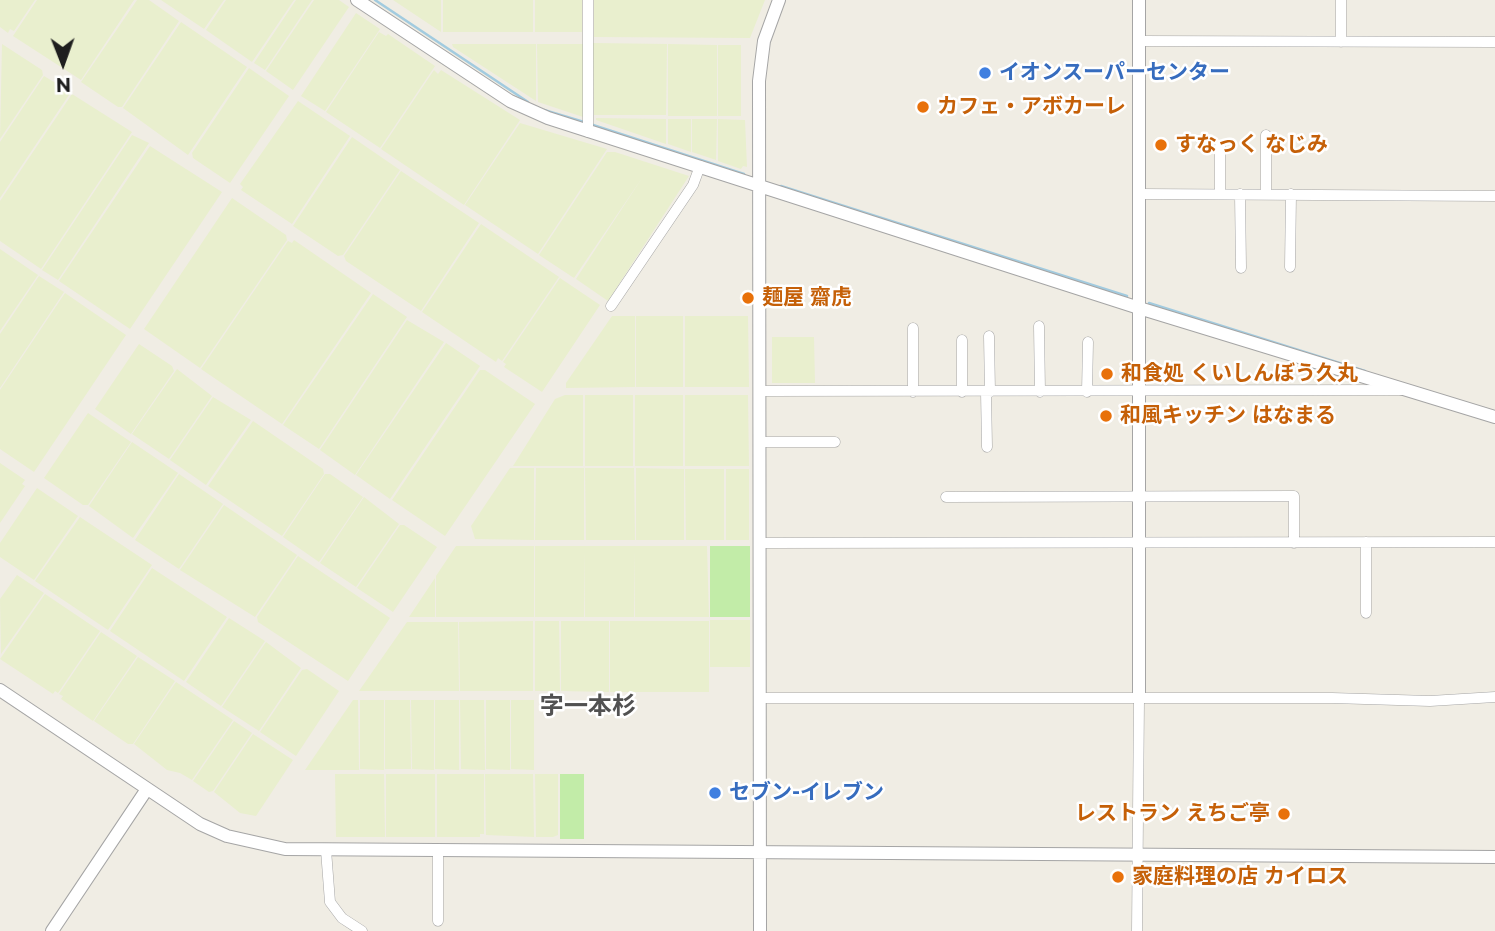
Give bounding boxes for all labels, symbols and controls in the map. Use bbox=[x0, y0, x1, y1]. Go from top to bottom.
north arrow bbox=[28, 28, 98, 98]
place label: イオンスーパーセンター bbox=[999, 60, 1230, 86]
marker: イオンスーパーセンター bbox=[977, 65, 993, 81]
text: N bbox=[56, 73, 71, 96]
place label: カフェ・アボカーレ bbox=[937, 94, 1126, 120]
marker: カフェ・アボカーレ bbox=[915, 99, 931, 115]
place label: すなっく なじみ bbox=[1175, 132, 1328, 158]
marker: すなっく なじみ bbox=[1153, 137, 1169, 153]
place label: 麺屋 齋虎 bbox=[762, 285, 852, 311]
marker: 麺屋 齋虎 bbox=[740, 290, 756, 306]
place label: 和食処 くいしんぼう久丸 bbox=[1121, 361, 1358, 387]
marker: 和食処 くいしんぼう久丸 bbox=[1099, 366, 1115, 382]
place label: 和風キッチン はなまる bbox=[1120, 403, 1336, 429]
marker: 和風キッチン はなまる bbox=[1098, 408, 1114, 424]
district label: 字一本杉 bbox=[540, 693, 636, 721]
place label: セブン-イレブン bbox=[729, 780, 884, 806]
marker: セブン-イレブン bbox=[707, 785, 723, 801]
place label: レストラン えちご亭 bbox=[1075, 801, 1270, 827]
marker: レストラン えちご亭 bbox=[1276, 806, 1292, 822]
place label: 家庭料理の店 カイロス bbox=[1132, 864, 1348, 890]
marker: 家庭料理の店 カイロス bbox=[1110, 869, 1126, 885]

